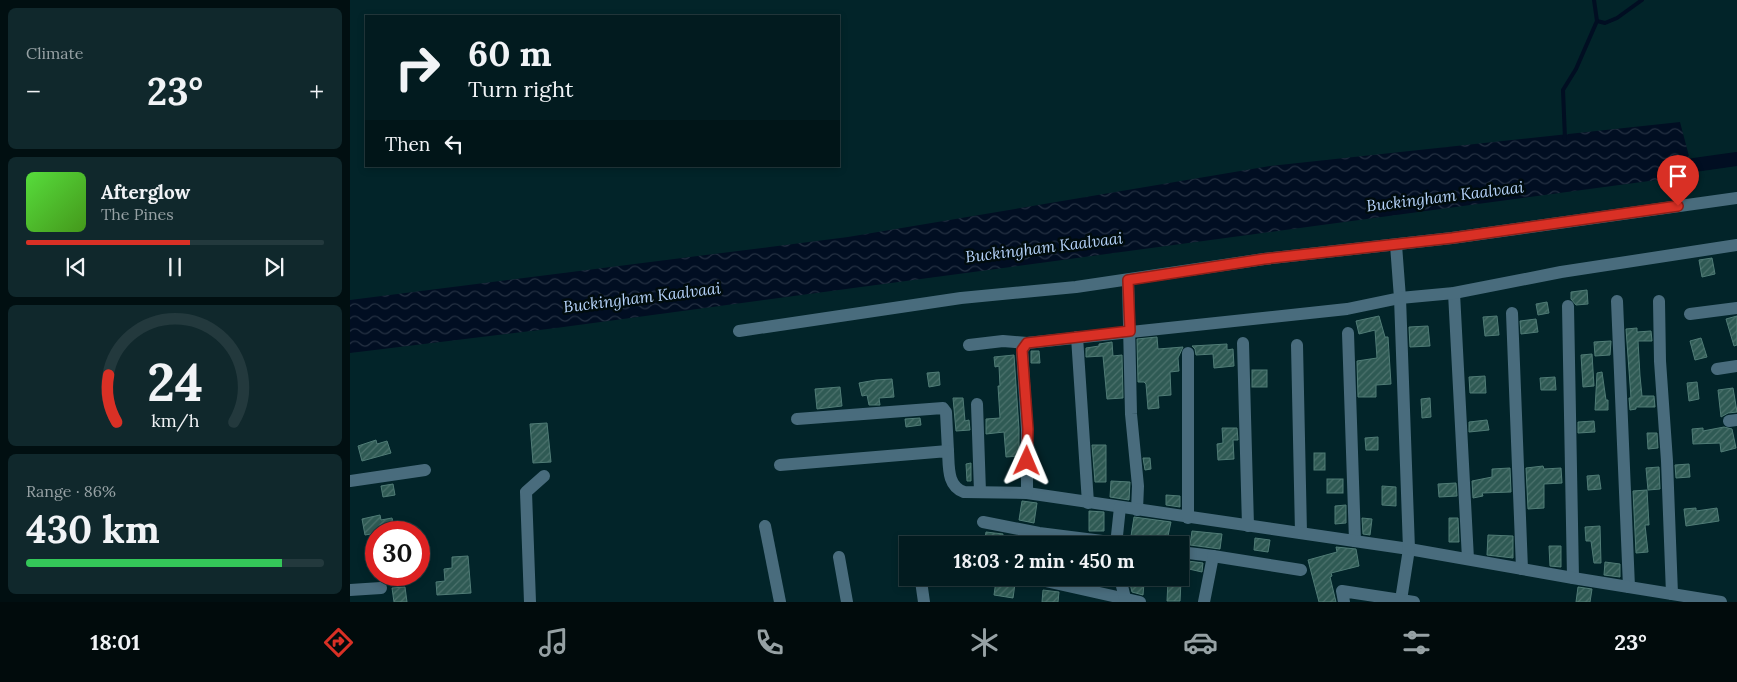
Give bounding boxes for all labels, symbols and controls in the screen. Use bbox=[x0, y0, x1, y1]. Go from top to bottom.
text: 60 m bbox=[468, 31, 552, 76]
icon: right bbox=[385, 35, 450, 100]
text: Climate bbox=[26, 43, 83, 63]
text: 23° bbox=[147, 67, 203, 115]
text: − bbox=[26, 74, 41, 110]
text: + bbox=[309, 74, 324, 110]
text: Turn right bbox=[468, 75, 573, 103]
icon: left bbox=[440, 130, 468, 158]
text: Then bbox=[385, 132, 430, 156]
pin bbox=[1657, 155, 1699, 206]
icon: arrive bbox=[1664, 162, 1692, 190]
water label: Buckingham Kaalvaai bbox=[1365, 176, 1525, 216]
text: Afterglow bbox=[101, 180, 190, 204]
text: The Pines bbox=[101, 204, 174, 224]
water label: Buckingham Kaalvaai bbox=[964, 227, 1124, 267]
icon: previous bbox=[62, 253, 90, 281]
icon: pause bbox=[161, 253, 189, 281]
icon: next bbox=[260, 253, 288, 281]
water label: Buckingham Kaalvaai bbox=[562, 277, 722, 317]
text: 24 bbox=[147, 349, 203, 415]
text: km/h bbox=[151, 409, 199, 432]
position arrow bbox=[1000, 434, 1052, 486]
text: Range · 86% bbox=[26, 481, 116, 501]
text: 430 km bbox=[26, 505, 160, 553]
speed limit sign: 30 bbox=[365, 521, 430, 586]
text: 18:03 · 2 min · 450 m bbox=[954, 549, 1134, 573]
icon: directions bbox=[321, 625, 356, 660]
icon: music bbox=[536, 625, 571, 660]
icon: phone bbox=[752, 625, 787, 660]
icon: climate bbox=[967, 625, 1002, 660]
icon: car bbox=[1183, 625, 1218, 660]
icon: filters bbox=[1399, 625, 1434, 660]
text: 18:01 bbox=[90, 628, 140, 656]
text: 23° bbox=[1614, 628, 1647, 656]

